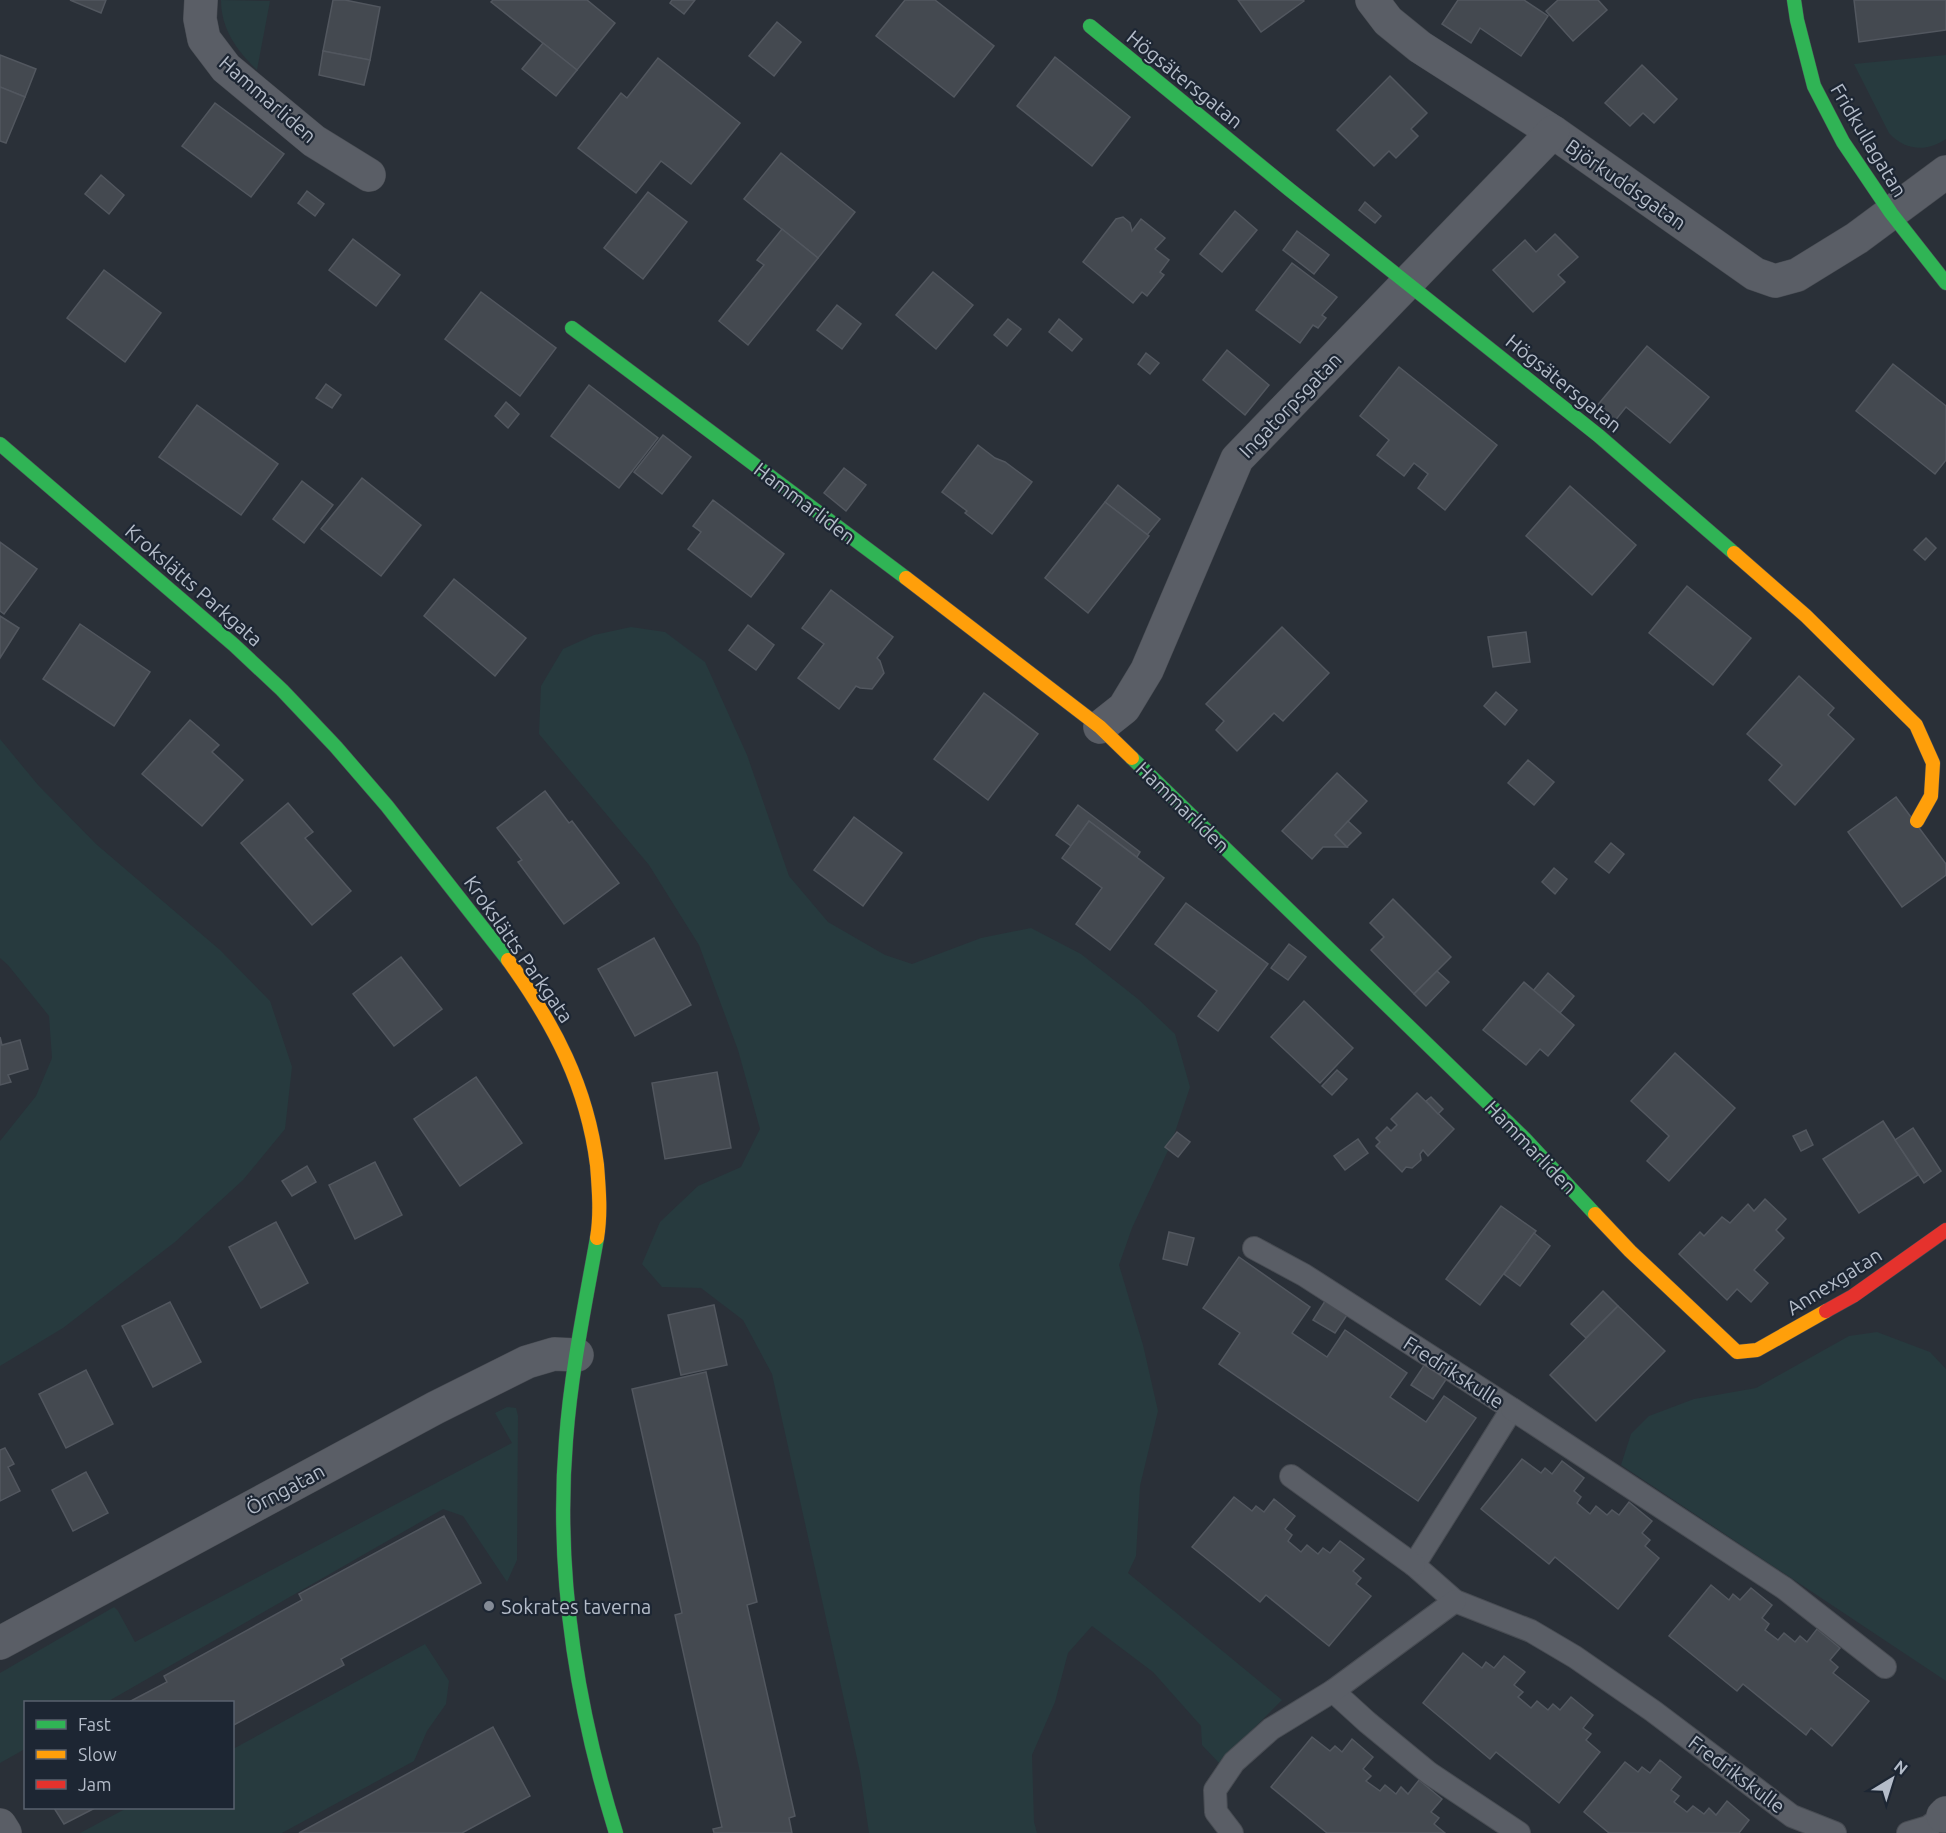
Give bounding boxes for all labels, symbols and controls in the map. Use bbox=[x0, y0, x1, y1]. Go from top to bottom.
street label: Högsätersgatan bbox=[1122, 25, 1248, 133]
street label: Hammarliden bbox=[215, 51, 321, 147]
street label: Fridkullagatan bbox=[1826, 79, 1912, 201]
street label: Björkuddsgatan bbox=[1561, 134, 1691, 234]
street label: Högsätersgatan bbox=[1501, 329, 1627, 437]
street label: Ingatorpsgatan bbox=[1234, 348, 1346, 462]
street label: Hammarliden bbox=[750, 457, 860, 549]
street label: Krokslätts Parkgata bbox=[121, 519, 267, 651]
street label: Hammarliden bbox=[1132, 757, 1234, 857]
street label: Krokslätts Parkgata bbox=[460, 871, 578, 1027]
street label: Hammarliden bbox=[1481, 1096, 1581, 1198]
street label: Annexgatan bbox=[1782, 1243, 1886, 1319]
street label: Fredrikskulle bbox=[1400, 1331, 1508, 1413]
street label: Örngatan bbox=[242, 1459, 328, 1519]
place label: Sokrates taverna bbox=[501, 1595, 651, 1618]
marker: Sokrates taverna bbox=[482, 1599, 496, 1613]
legend bbox=[24, 1701, 234, 1809]
text: Fast bbox=[78, 1714, 111, 1734]
street label: Fredrikskulle bbox=[1684, 1730, 1790, 1818]
text: Slow bbox=[78, 1744, 117, 1764]
north arrow bbox=[1862, 1749, 1922, 1809]
text: N bbox=[1891, 1756, 1911, 1778]
text: Jam bbox=[78, 1774, 112, 1794]

